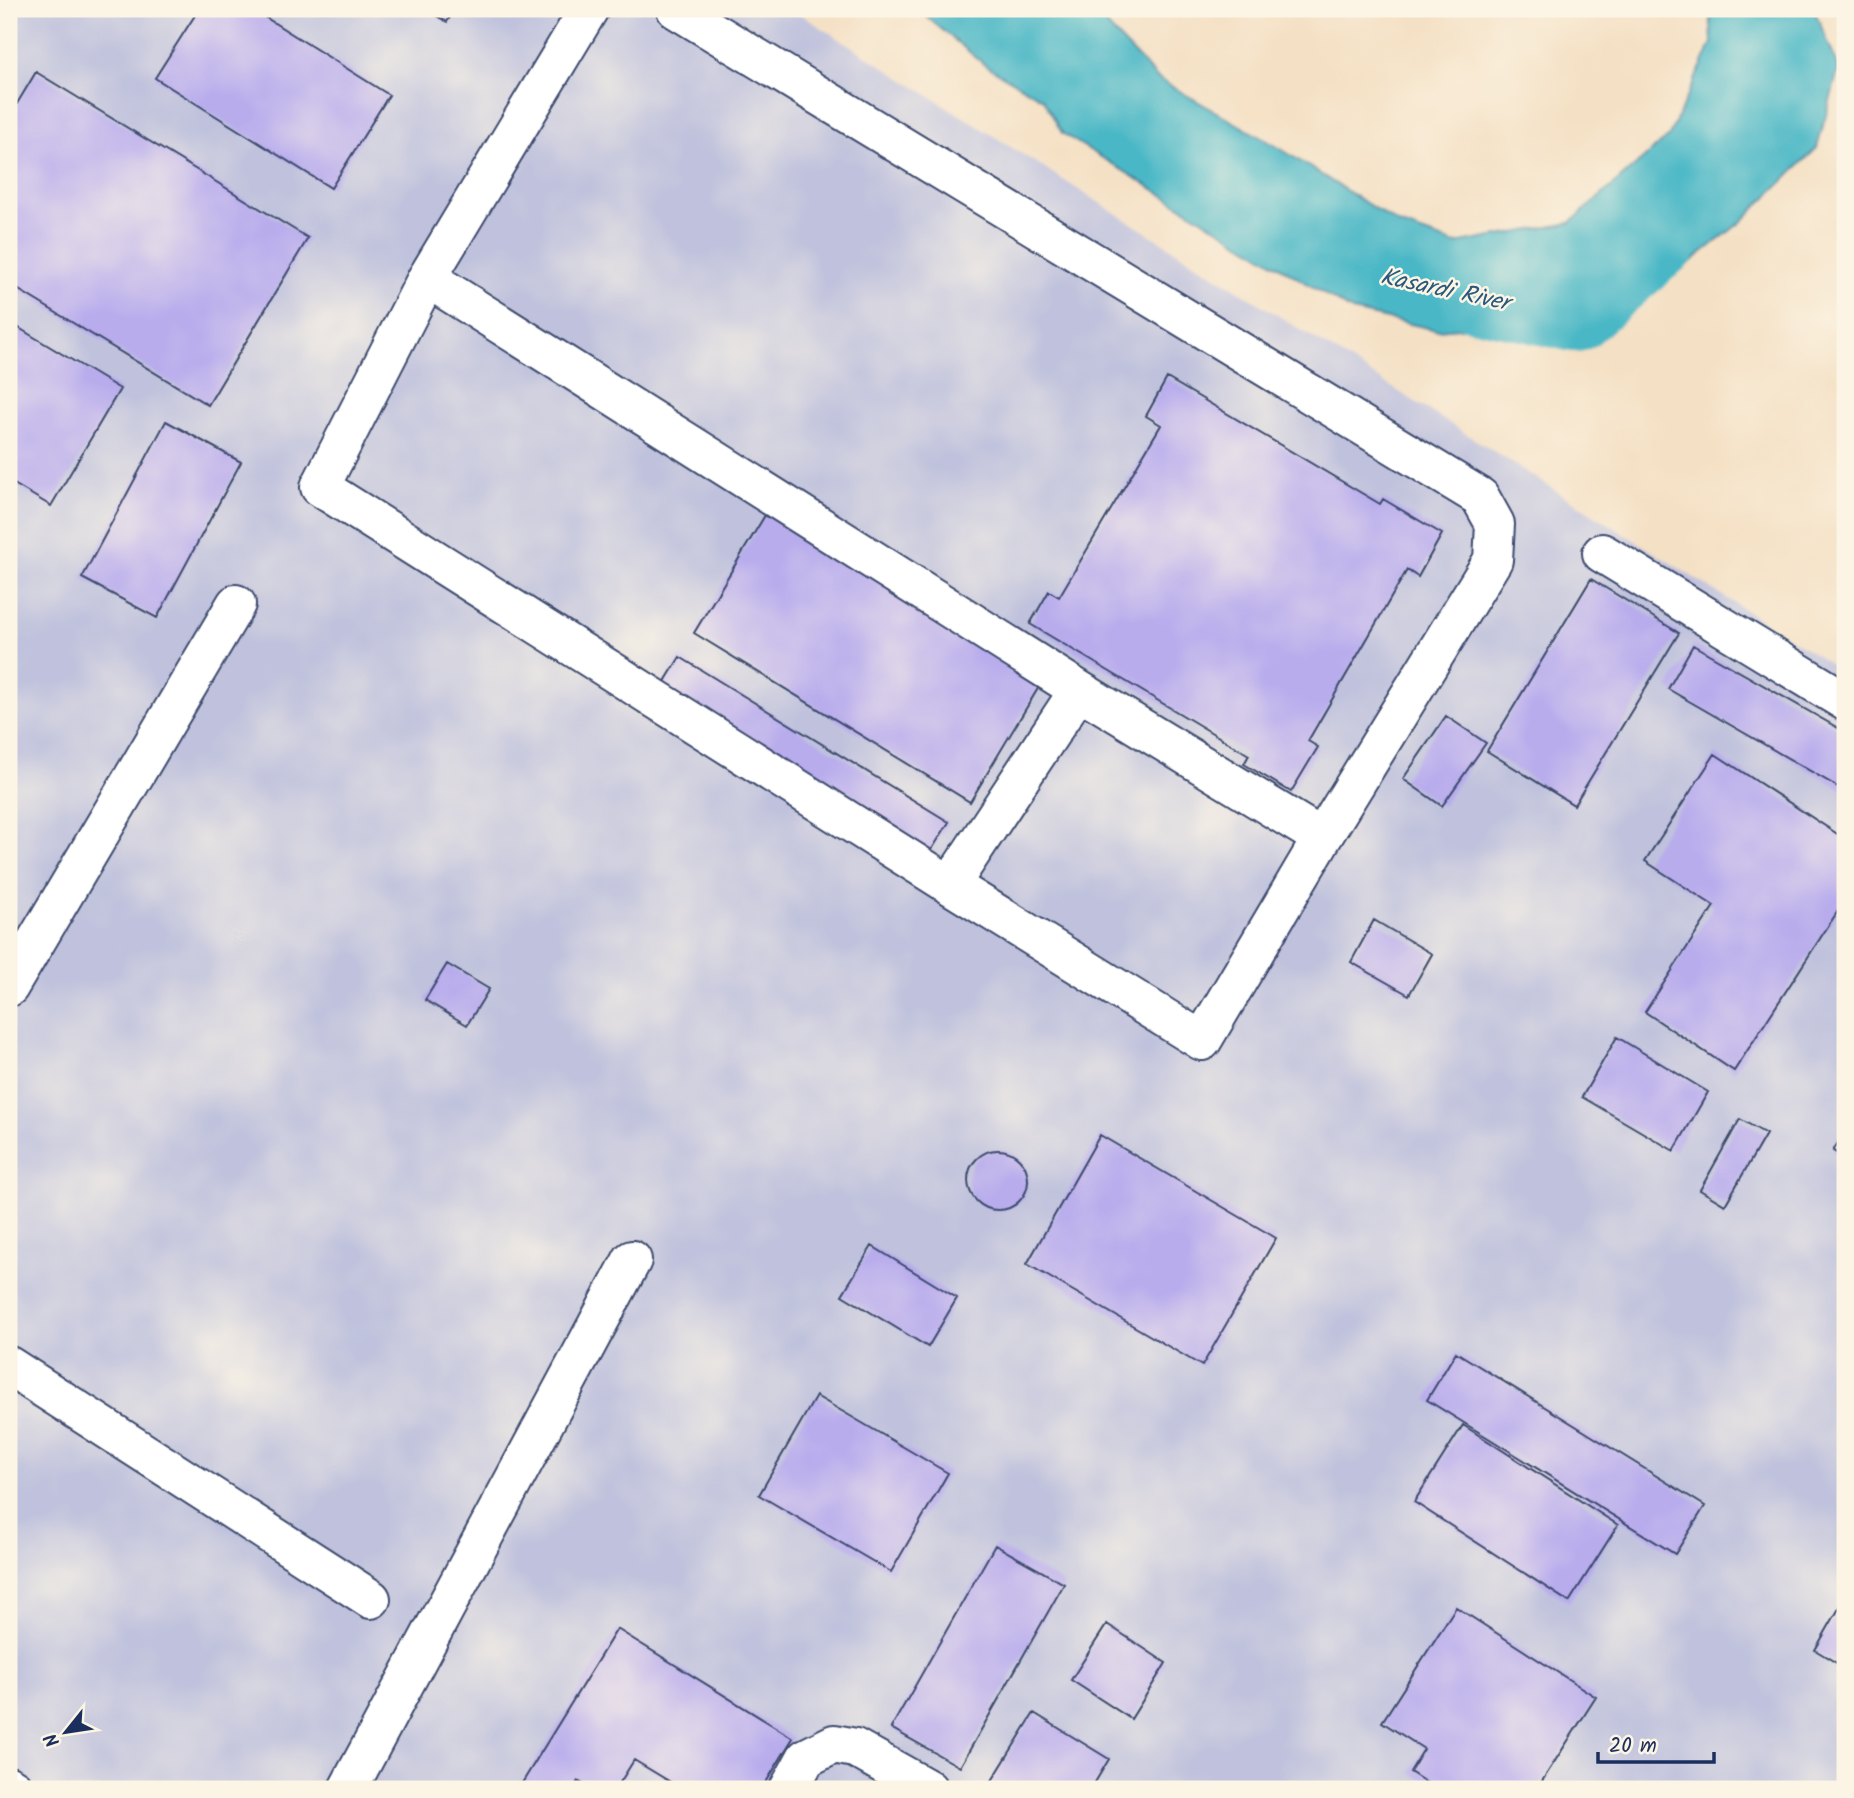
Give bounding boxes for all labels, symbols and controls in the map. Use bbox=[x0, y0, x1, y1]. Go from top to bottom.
water label: Kasardi River bbox=[1377, 258, 1518, 324]
north arrow bbox=[32, 1696, 102, 1766]
scale bar bbox=[1598, 1721, 1714, 1765]
text: N bbox=[37, 1727, 69, 1752]
text: 20 m bbox=[1609, 1730, 1657, 1763]

